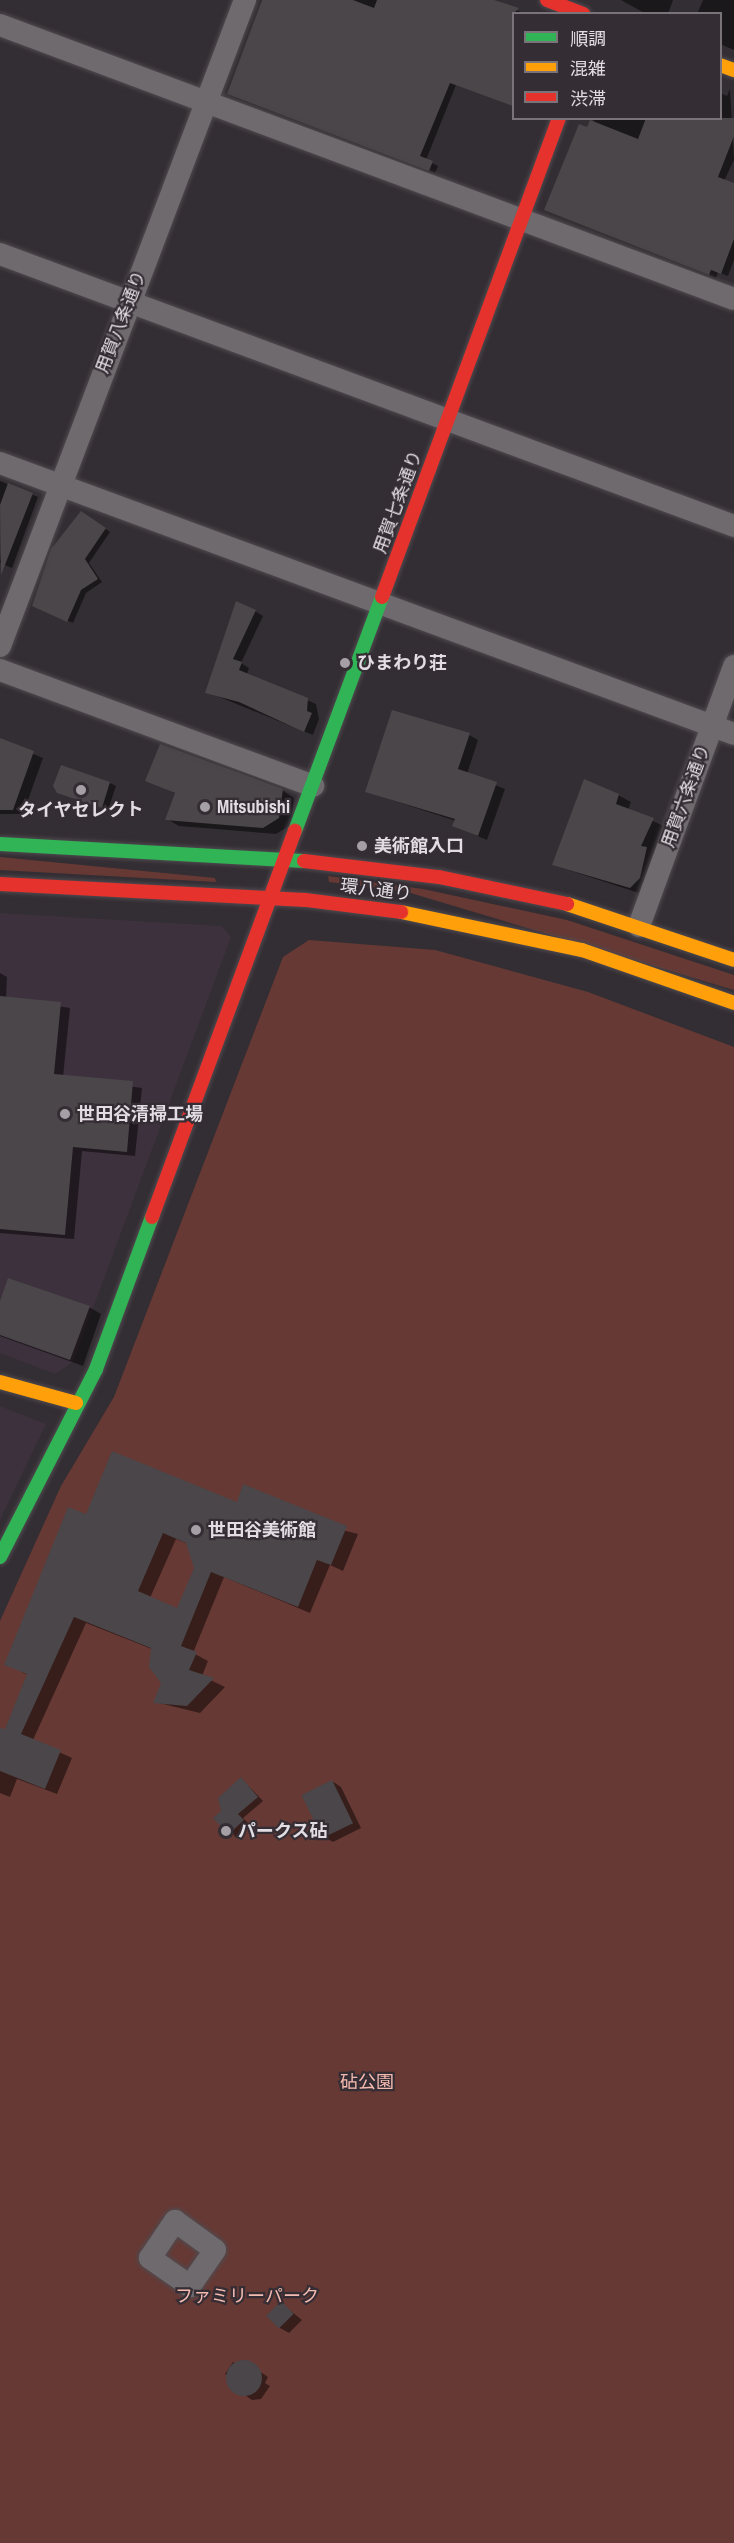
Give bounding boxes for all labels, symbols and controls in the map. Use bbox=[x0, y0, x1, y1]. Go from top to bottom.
legend bbox=[512, 12, 722, 120]
text: 順調 bbox=[570, 26, 606, 51]
text: 混雑 bbox=[570, 56, 606, 81]
text: 渋滞 bbox=[570, 86, 606, 111]
street label: 用賀八条通り bbox=[92, 268, 150, 376]
street label: 用賀七条通り bbox=[369, 448, 427, 556]
place label: ひまわり荘 bbox=[357, 652, 447, 674]
marker: ひまわり荘 bbox=[338, 656, 352, 670]
street label: 用賀六条通り bbox=[657, 742, 715, 850]
marker: タイヤセレクト bbox=[74, 783, 88, 797]
place label: Mitsubishi bbox=[217, 796, 290, 818]
place label: タイヤセレクト bbox=[18, 799, 144, 821]
marker: Mitsubishi bbox=[198, 800, 212, 814]
place label: 美術館入口 bbox=[374, 835, 464, 857]
marker: 美術館入口 bbox=[355, 839, 369, 853]
street label: 環八通り bbox=[339, 875, 413, 905]
place label: 世田谷清掃工場 bbox=[77, 1103, 203, 1125]
marker: 世田谷清掃工場 bbox=[58, 1107, 72, 1121]
place label: 世田谷美術館 bbox=[208, 1519, 316, 1541]
marker: 世田谷美術館 bbox=[189, 1523, 203, 1537]
place label: パークス砧 bbox=[238, 1820, 328, 1842]
marker: パークス砧 bbox=[219, 1824, 233, 1838]
park label: 砧公園 bbox=[340, 2071, 394, 2093]
park label: ファミリーパーク bbox=[175, 2285, 319, 2307]

